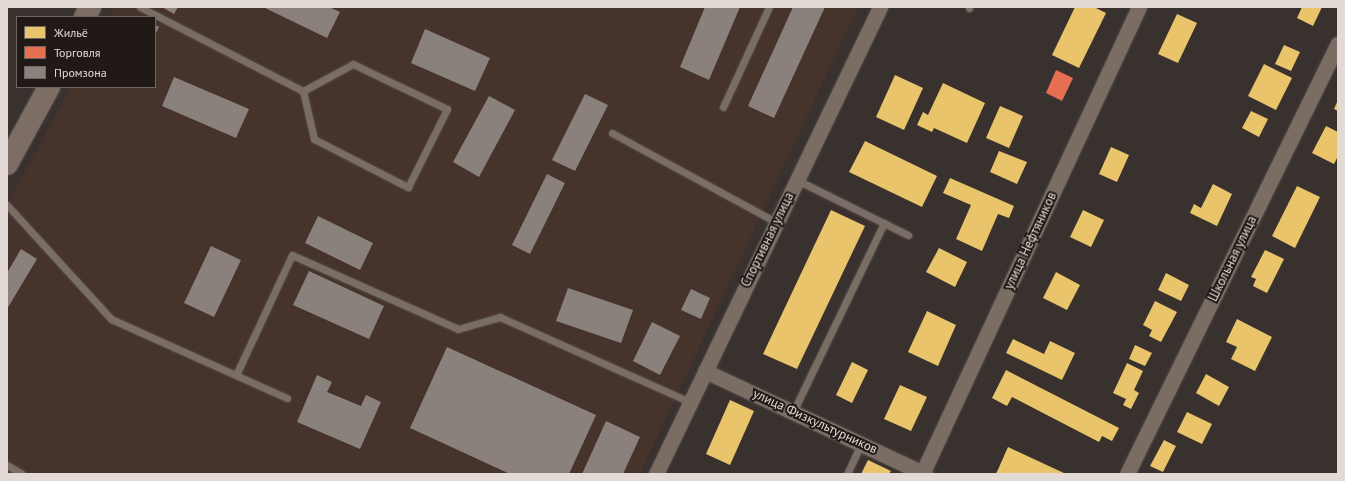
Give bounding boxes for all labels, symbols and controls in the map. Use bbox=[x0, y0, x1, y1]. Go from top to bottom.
legend bbox=[16, 16, 156, 88]
text: Жильё bbox=[54, 25, 88, 40]
text: Торговля bbox=[54, 45, 100, 60]
text: Промзона bbox=[54, 65, 107, 80]
street label: Спортивная улица bbox=[738, 190, 798, 290]
street label: улица Нефтяников bbox=[1002, 190, 1060, 292]
street label: Школьная улица bbox=[1206, 214, 1260, 304]
street label: улица Физкультурников bbox=[750, 386, 880, 458]

